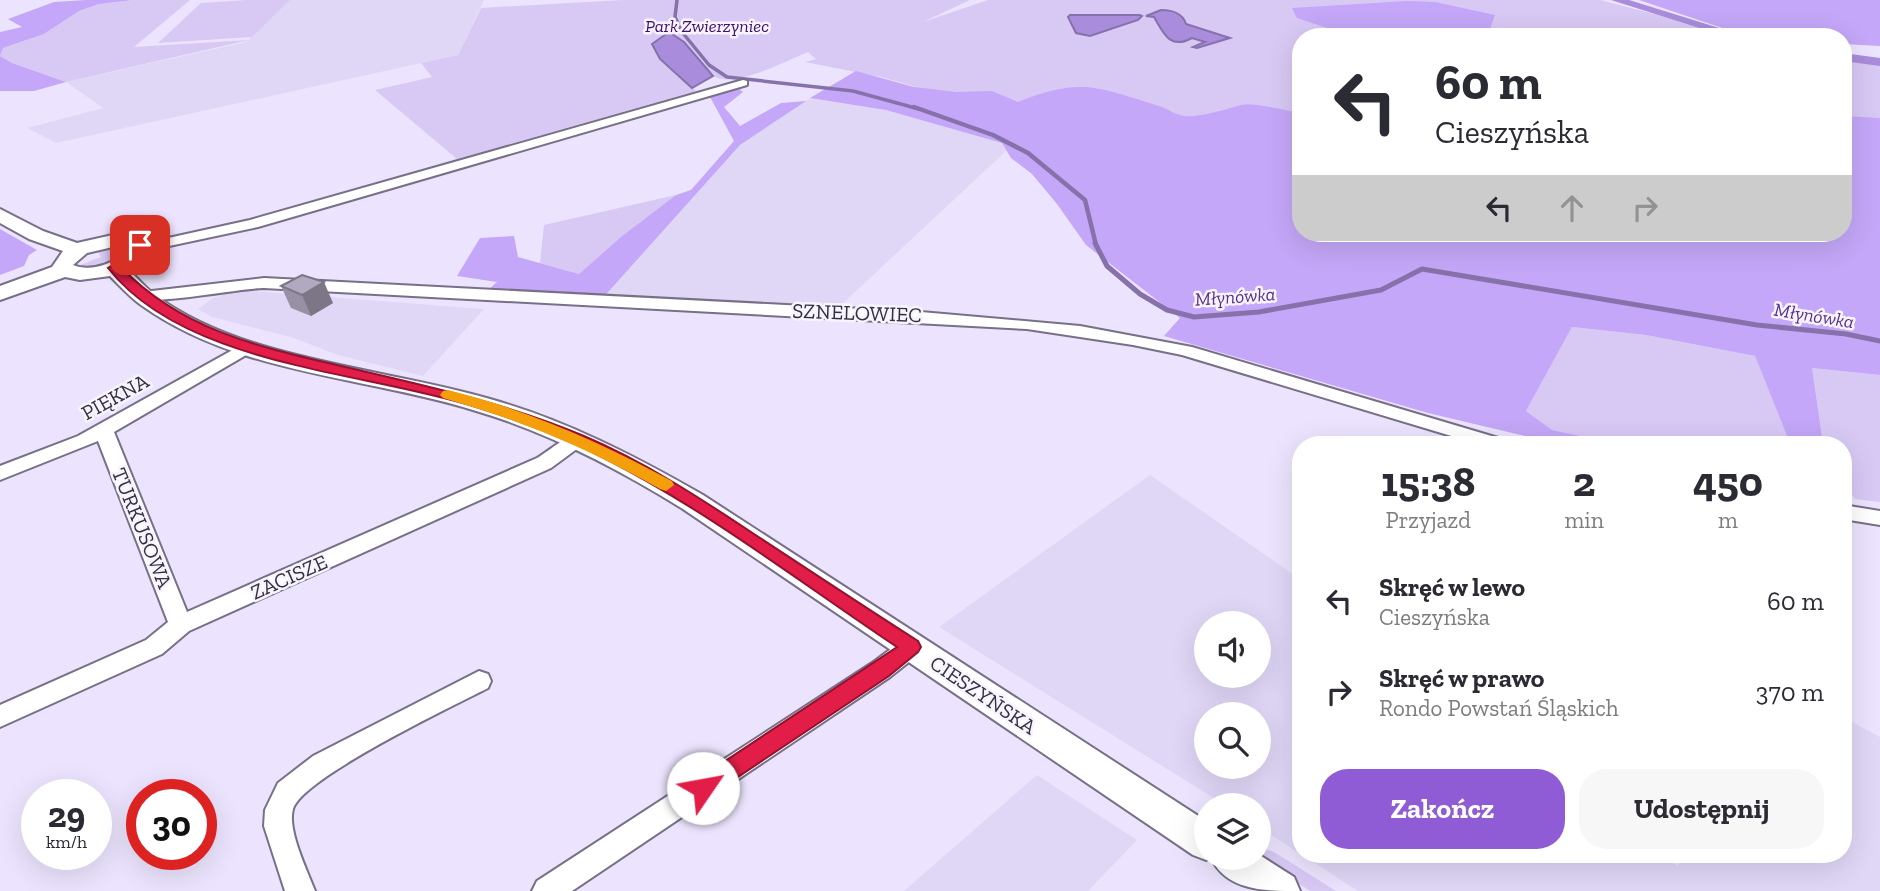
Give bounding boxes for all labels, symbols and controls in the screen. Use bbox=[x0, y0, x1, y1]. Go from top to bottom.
park label: Park Zwierzyniec bbox=[645, 15, 769, 37]
text: 60 m bbox=[1435, 53, 1542, 112]
icon: left bbox=[1320, 56, 1411, 147]
text: Cieszyńska bbox=[1435, 113, 1589, 151]
icon: left bbox=[1480, 189, 1518, 227]
icon: ahead bbox=[1553, 189, 1591, 227]
icon: right bbox=[1626, 189, 1664, 227]
pin bbox=[110, 215, 170, 275]
icon: arrive bbox=[121, 226, 159, 264]
water label: Młynówka bbox=[1194, 282, 1276, 311]
street label: SZNELOWIEC bbox=[792, 298, 922, 327]
water label: Młynówka bbox=[1772, 298, 1855, 333]
street label: PIĘKNA bbox=[77, 368, 153, 425]
text: 15:38 bbox=[1381, 456, 1475, 507]
text: 2 bbox=[1573, 456, 1595, 507]
text: 450 bbox=[1693, 456, 1763, 507]
street label: TURKUSOWA bbox=[107, 464, 178, 592]
text: Przyjazd bbox=[1386, 506, 1471, 534]
text: min bbox=[1564, 506, 1604, 534]
text: m bbox=[1718, 506, 1738, 534]
street label: ZACISZE bbox=[247, 549, 331, 604]
text: Skręć w lewo bbox=[1379, 571, 1525, 603]
icon: left bbox=[1320, 582, 1358, 620]
text: 60 m bbox=[1767, 585, 1824, 617]
text: Cieszyńska bbox=[1379, 603, 1490, 631]
map controls bbox=[1194, 611, 1271, 870]
button: sound bbox=[1194, 611, 1271, 688]
street label: CIESZYŃSKA bbox=[925, 650, 1041, 739]
text: Skręć w prawo bbox=[1379, 662, 1544, 694]
icon: right bbox=[1320, 673, 1358, 711]
text: 370 m bbox=[1756, 676, 1824, 708]
text: Rondo Powstań Śląskich bbox=[1379, 694, 1619, 722]
button: search bbox=[1194, 702, 1271, 779]
position arrow bbox=[666, 751, 740, 825]
button: Zakończ bbox=[1320, 769, 1565, 849]
button: Udostępnij bbox=[1579, 769, 1824, 849]
speed limit sign: 30 bbox=[126, 779, 217, 870]
button: layers bbox=[1194, 793, 1271, 870]
text: 29 bbox=[48, 794, 85, 836]
text: km/h bbox=[46, 831, 87, 853]

